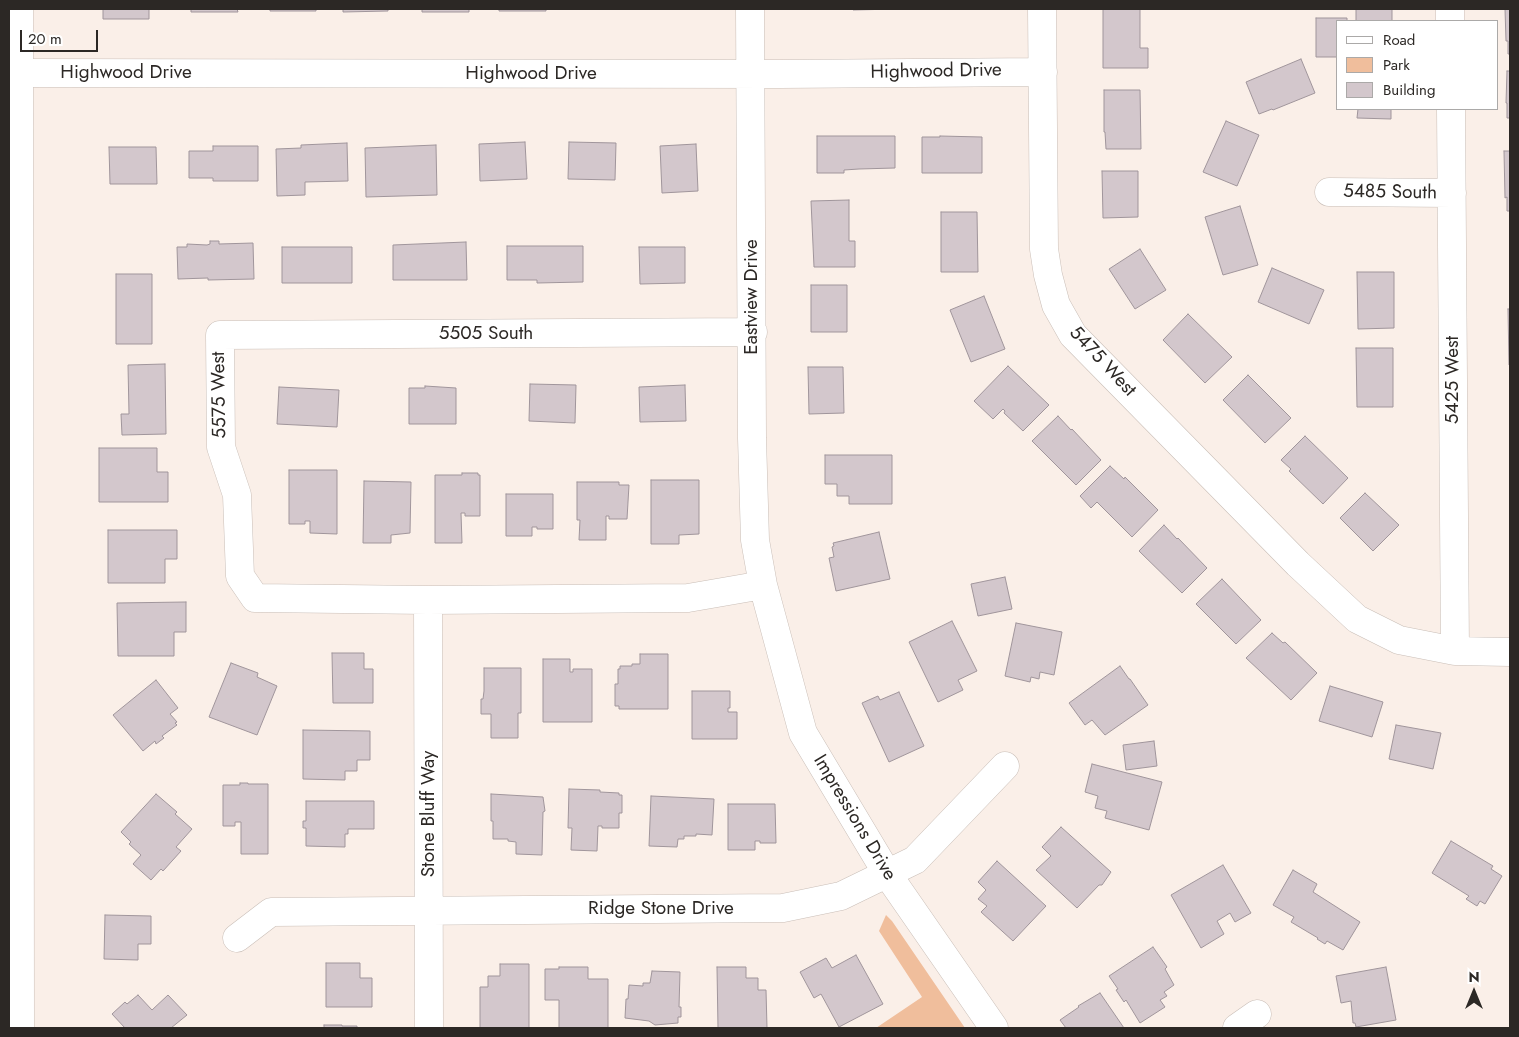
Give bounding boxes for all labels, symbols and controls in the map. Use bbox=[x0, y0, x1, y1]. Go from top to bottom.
scale bar bbox=[22, 20, 100, 52]
legend bbox=[1336, 20, 1499, 110]
text: 20 m bbox=[28, 28, 62, 50]
text: Road bbox=[1383, 29, 1415, 51]
text: Park bbox=[1383, 54, 1410, 76]
street label: Highwood Drive bbox=[870, 59, 1002, 85]
street label: Highwood Drive bbox=[60, 62, 192, 84]
street label: Highwood Drive bbox=[465, 63, 597, 85]
text: Building bbox=[1383, 79, 1435, 101]
street label: 5485 South bbox=[1343, 181, 1437, 205]
street label: Eastview Drive bbox=[741, 239, 763, 355]
street label: 5475 West bbox=[1064, 322, 1140, 402]
street label: 5505 South bbox=[439, 323, 533, 345]
street label: 5425 West bbox=[1442, 336, 1464, 424]
street label: 5575 West bbox=[208, 351, 232, 439]
street label: Stone Bluff Way bbox=[418, 751, 440, 877]
street label: Impressions Drive bbox=[808, 751, 900, 885]
street label: Ridge Stone Drive bbox=[588, 898, 734, 920]
north arrow bbox=[1449, 967, 1499, 1017]
text: N bbox=[1468, 967, 1480, 987]

